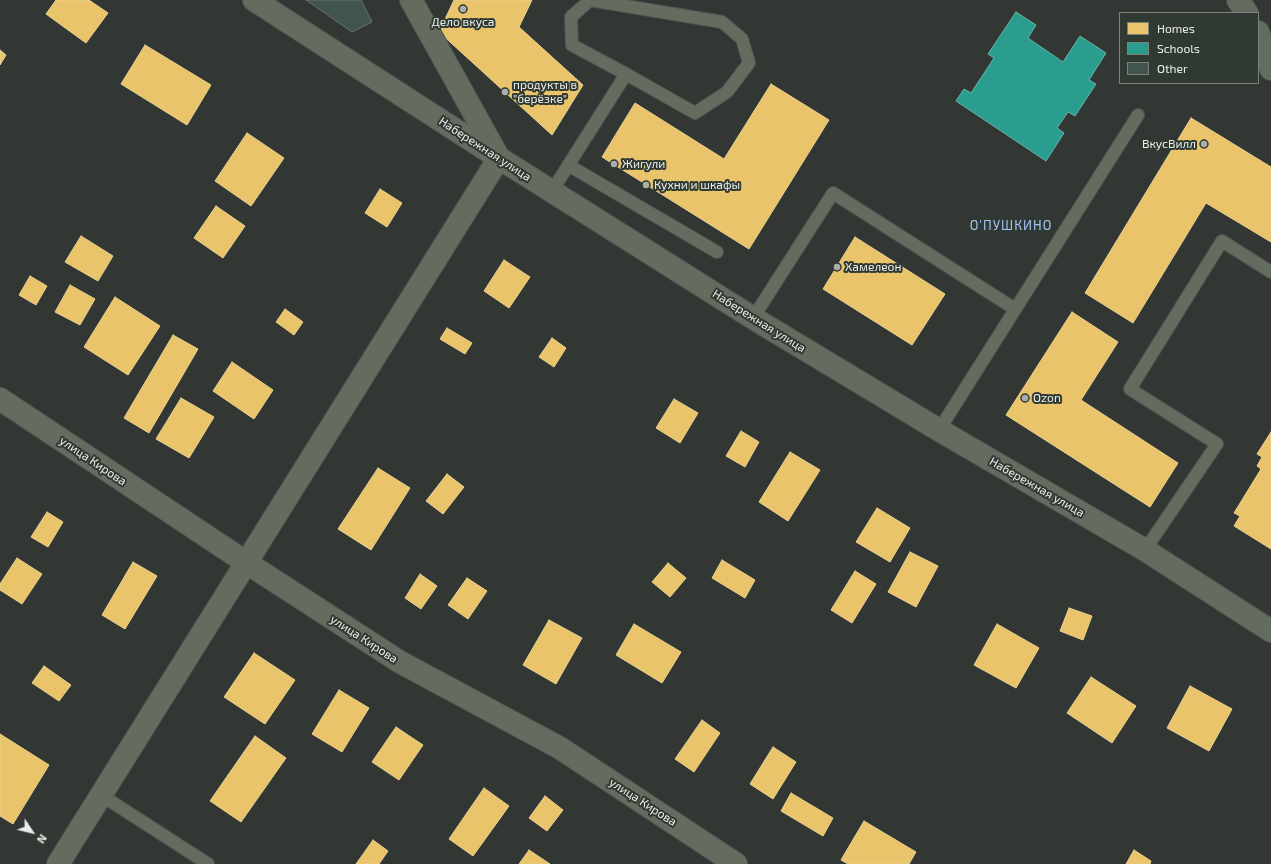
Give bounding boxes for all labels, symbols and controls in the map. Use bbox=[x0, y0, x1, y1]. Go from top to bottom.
marker: Дело вкуса bbox=[458, 4, 468, 14]
legend bbox=[1119, 12, 1259, 84]
place label: Дело вкуса bbox=[432, 15, 494, 29]
text: Homes bbox=[1157, 21, 1195, 35]
text: Schools bbox=[1157, 41, 1200, 55]
text: Other bbox=[1157, 61, 1188, 75]
place label: продукты в "берёзке" bbox=[513, 78, 577, 106]
marker: продукты в "берёзке" bbox=[500, 87, 510, 97]
street label: Набережная улица bbox=[436, 114, 534, 184]
place label: ВкусВилл bbox=[1142, 137, 1196, 151]
marker: ВкусВилл bbox=[1199, 139, 1209, 149]
place label: Жигули bbox=[622, 157, 665, 171]
marker: Жигули bbox=[609, 159, 619, 169]
place label: Кухни и шкафы bbox=[654, 178, 740, 192]
marker: Кухни и шкафы bbox=[641, 180, 651, 190]
district label: О'ПУШКИНО bbox=[970, 218, 1052, 234]
place label: Хамелеон bbox=[845, 260, 901, 274]
marker: Хамелеон bbox=[832, 262, 842, 272]
street label: Набережная улица bbox=[710, 286, 808, 356]
place label: Ozon bbox=[1033, 391, 1061, 405]
marker: Ozon bbox=[1020, 393, 1030, 403]
street label: улица Кирова bbox=[57, 433, 129, 489]
street label: Набережная улица bbox=[987, 454, 1087, 520]
street label: улица Кирова bbox=[328, 612, 400, 666]
street label: улица Кирова bbox=[607, 775, 679, 829]
north arrow bbox=[12, 812, 52, 852]
text: N bbox=[35, 832, 50, 846]

